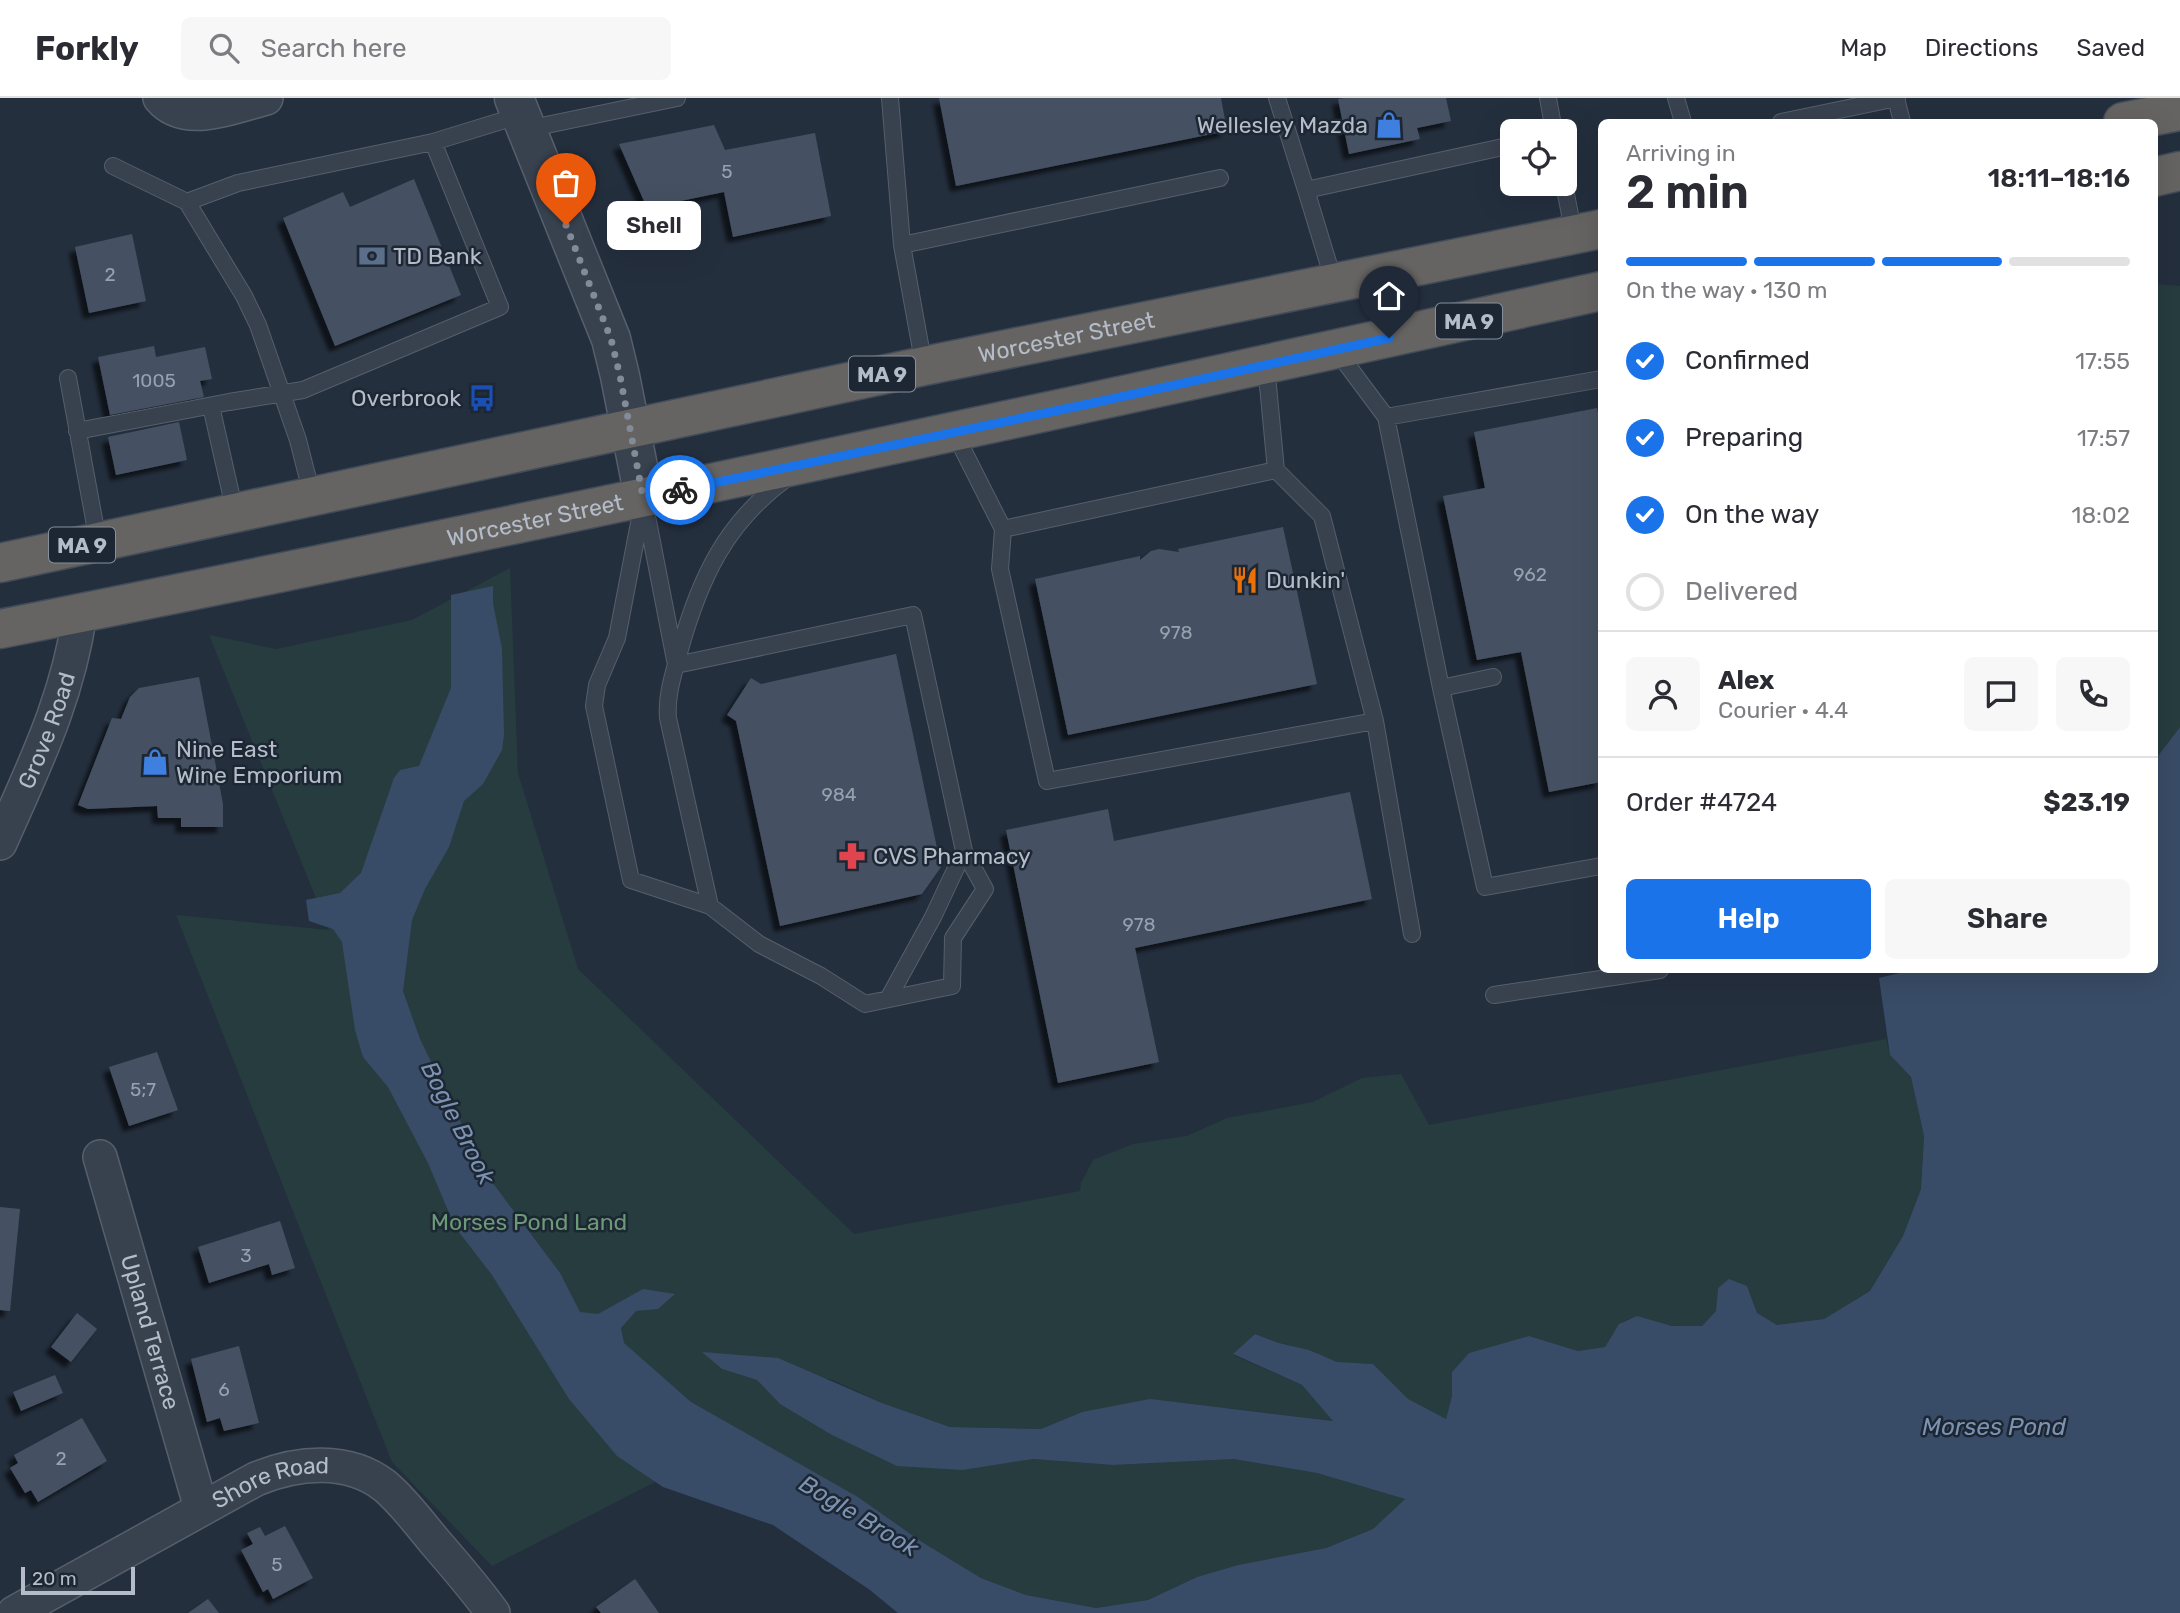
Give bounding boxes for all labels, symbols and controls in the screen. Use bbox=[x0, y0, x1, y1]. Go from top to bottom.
search box bbox=[181, 17, 671, 80]
text: Forkly bbox=[35, 29, 139, 68]
icon: search bbox=[205, 29, 243, 67]
text: Search here bbox=[261, 33, 407, 64]
text: Map bbox=[1840, 34, 1887, 62]
text: Directions bbox=[1925, 34, 2038, 62]
text: Saved bbox=[2076, 34, 2145, 62]
shop icon: Wellesley Mazda bbox=[1374, 110, 1404, 140]
place label: Wellesley Mazda bbox=[1197, 111, 1368, 139]
map controls bbox=[1500, 119, 1577, 196]
button: locate bbox=[1500, 119, 1577, 196]
text: Arriving in bbox=[1626, 139, 1736, 167]
pin bbox=[536, 153, 596, 225]
house number: 5 bbox=[721, 160, 733, 183]
text: 18:11–18:16 bbox=[1988, 163, 2130, 194]
icon: bag bbox=[547, 164, 585, 202]
text: 2 min bbox=[1626, 165, 1749, 220]
callout: Shell bbox=[608, 200, 702, 250]
text: Shell bbox=[626, 211, 682, 239]
bank icon: TD Bank bbox=[357, 241, 387, 271]
place label: TD Bank bbox=[393, 242, 482, 270]
house number: 2 bbox=[104, 263, 116, 286]
pin bbox=[1359, 266, 1419, 338]
text: On the way · 130 m bbox=[1626, 276, 1827, 304]
icon: home bbox=[1370, 277, 1408, 315]
road number: MA 9 bbox=[1436, 304, 1502, 339]
street label: Worcester Street bbox=[976, 306, 1157, 369]
icon: check bbox=[1626, 342, 1664, 380]
text: Confirmed bbox=[1685, 345, 1810, 376]
text: 17:55 bbox=[2075, 347, 2130, 375]
road number: MA 9 bbox=[849, 356, 915, 392]
house number: 1005 bbox=[132, 369, 176, 392]
bus stop icon: Overbrook bbox=[467, 383, 497, 413]
place label: Overbrook bbox=[351, 384, 461, 412]
icon: check bbox=[1626, 419, 1664, 457]
text: Preparing bbox=[1685, 422, 1803, 453]
text: 17:57 bbox=[2077, 424, 2130, 452]
courier bbox=[645, 455, 715, 525]
icon: bike bbox=[661, 471, 699, 509]
street label: Worcester Street bbox=[444, 488, 626, 552]
icon: check bbox=[1626, 496, 1664, 534]
text: On the way bbox=[1685, 499, 1819, 530]
text: 18:02 bbox=[2072, 501, 2130, 529]
road number: MA 9 bbox=[49, 528, 115, 562]
house number: 962 bbox=[1513, 563, 1547, 586]
restaurant icon: Dunkin' bbox=[1230, 565, 1260, 595]
place label: Dunkin' bbox=[1266, 566, 1345, 594]
text: Delivered bbox=[1685, 576, 1798, 607]
house number: 978 bbox=[1159, 621, 1193, 644]
button: person bbox=[1626, 657, 1700, 731]
button: chat bbox=[1964, 657, 2038, 731]
button: phone bbox=[2056, 657, 2130, 731]
text: Alex bbox=[1718, 665, 1774, 696]
street label: Grove Road bbox=[12, 669, 81, 793]
text: Courier · 4.4 bbox=[1718, 696, 1848, 724]
place label: Nine East Wine Emporium bbox=[176, 735, 342, 789]
shop icon: Nine East Wine Emporium bbox=[140, 747, 170, 777]
house number: 984 bbox=[821, 783, 857, 806]
text: Order #4724 bbox=[1626, 787, 1777, 818]
text: $23.19 bbox=[2043, 787, 2130, 818]
pharmacy icon: CVS Pharmacy bbox=[837, 841, 867, 871]
place label: CVS Pharmacy bbox=[873, 842, 1031, 870]
button: Help bbox=[1626, 879, 1871, 959]
button: Share bbox=[1885, 879, 2130, 959]
house number: 978 bbox=[1122, 913, 1156, 936]
water label: Bogle Brook bbox=[415, 1057, 501, 1190]
house number: 5;7 bbox=[130, 1078, 156, 1101]
park label: Morses Pond Land bbox=[431, 1208, 627, 1236]
house number: 3 bbox=[240, 1244, 252, 1267]
street label: Upland Terrace bbox=[115, 1251, 186, 1413]
house number: 6 bbox=[218, 1378, 230, 1401]
water label: Morses Pond bbox=[1922, 1413, 2067, 1441]
house number: 2 bbox=[55, 1447, 67, 1470]
street label: Shore Road bbox=[207, 1451, 329, 1515]
water label: Bogle Brook bbox=[794, 1469, 924, 1563]
house number: 5 bbox=[271, 1553, 283, 1576]
scale bar bbox=[21, 1564, 135, 1596]
text: 20 m bbox=[32, 1567, 77, 1590]

